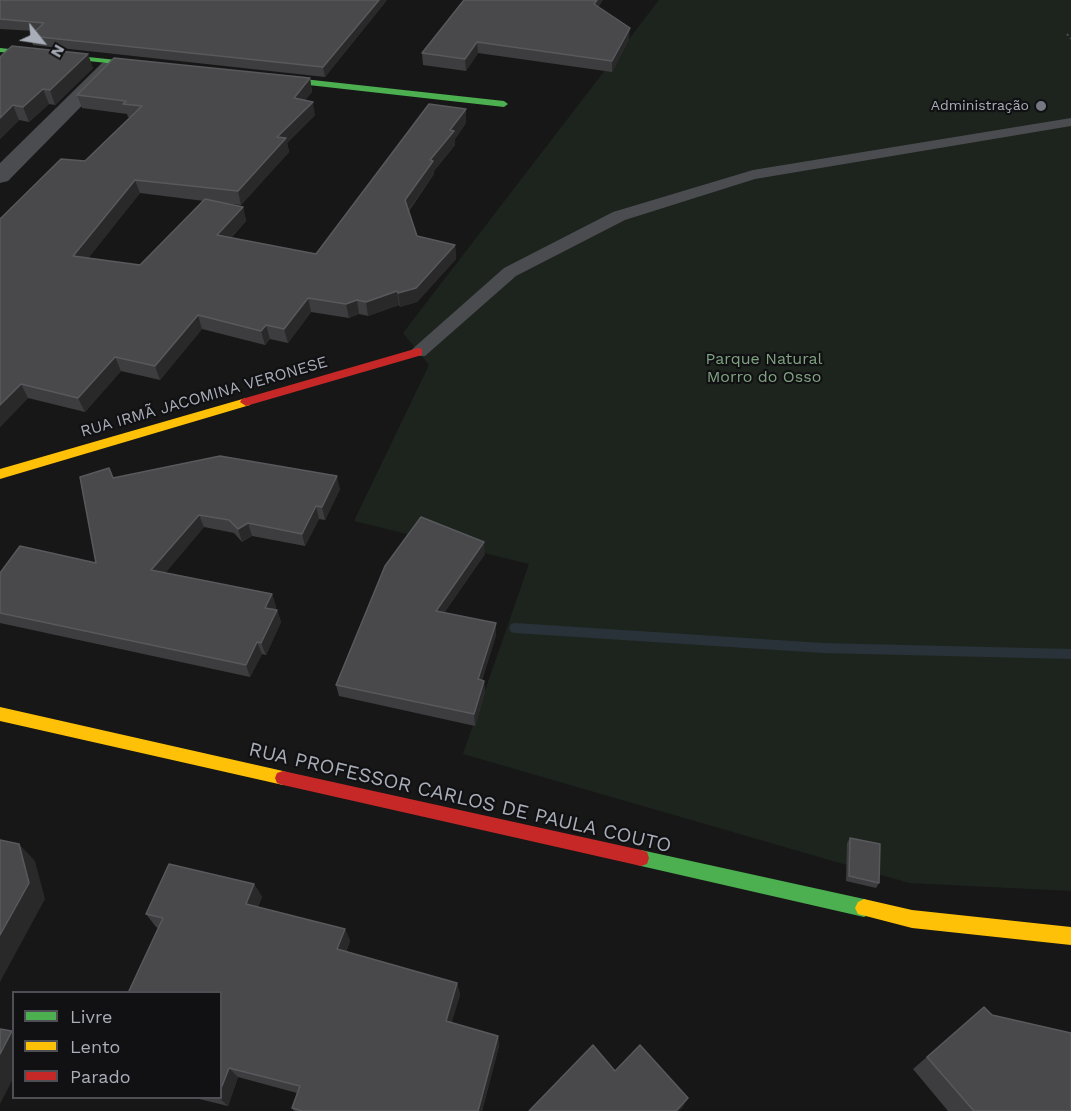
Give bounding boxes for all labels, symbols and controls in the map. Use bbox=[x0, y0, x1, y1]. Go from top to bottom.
north arrow bbox=[12, 12, 72, 72]
text: N bbox=[47, 41, 69, 61]
place label: Administração bbox=[931, 98, 1029, 114]
marker: Administração bbox=[1034, 99, 1048, 113]
park label: Parque Natural Morro do Osso bbox=[706, 349, 822, 387]
street label: RUA IRMÃ JACOMINA VERONESE bbox=[78, 352, 330, 442]
street label: RUA PROFESSOR CARLOS DE PAULA COUTO bbox=[246, 738, 674, 858]
legend bbox=[12, 991, 222, 1099]
text: Livre bbox=[70, 1006, 112, 1027]
text: Lento bbox=[70, 1036, 120, 1057]
text: Parado bbox=[70, 1066, 131, 1087]

